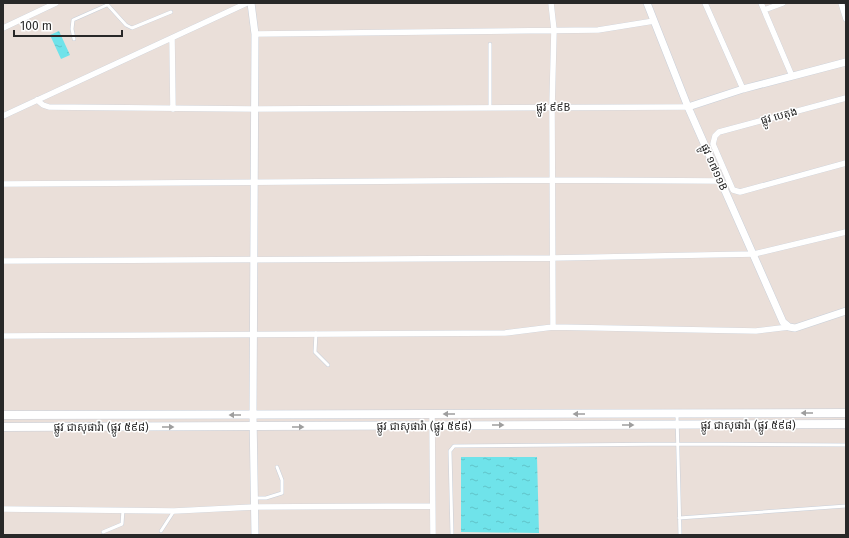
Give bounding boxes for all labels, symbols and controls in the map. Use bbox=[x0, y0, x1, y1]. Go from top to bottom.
scale bar bbox=[14, 12, 122, 38]
text: 100 m bbox=[20, 19, 52, 33]
street label: ផ្លូវ ៩៩B bbox=[536, 101, 570, 117]
street label: ផ្លូវ បេតុង bbox=[759, 105, 800, 130]
street label: ផ្លូវ ១៧១១B bbox=[695, 142, 730, 194]
one-way arrow bbox=[800, 410, 813, 416]
one-way arrow bbox=[442, 411, 455, 417]
one-way arrow bbox=[572, 411, 585, 417]
one-way arrow bbox=[228, 412, 241, 418]
street label: ផ្លូវ ជាសុផារ៉ា (ផ្លូវ ៥៩៨) bbox=[700, 419, 796, 435]
street label: ផ្លូវ ជាសុផារ៉ា (ផ្លូវ ៥៩៨) bbox=[376, 420, 472, 436]
street label: ផ្លូវ ជាសុផារ៉ា (ផ្លូវ ៥៩៨) bbox=[53, 421, 149, 437]
one-way arrow bbox=[492, 422, 505, 428]
one-way arrow bbox=[622, 422, 635, 428]
one-way arrow bbox=[162, 424, 175, 430]
one-way arrow bbox=[292, 424, 305, 430]

